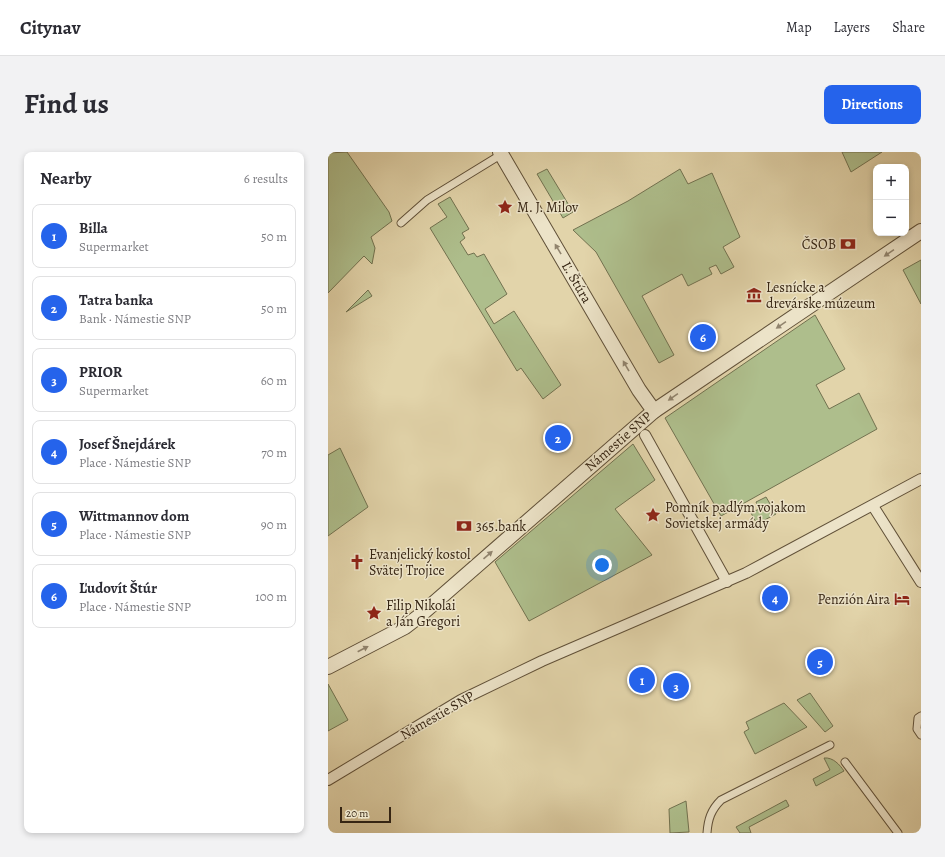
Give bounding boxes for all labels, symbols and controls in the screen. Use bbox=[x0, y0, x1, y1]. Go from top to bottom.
text: Citynav bbox=[20, 15, 81, 41]
text: Map bbox=[786, 18, 812, 37]
text: Layers bbox=[834, 18, 870, 37]
text: Share bbox=[892, 18, 925, 37]
text: Find us bbox=[24, 85, 109, 123]
button: Directions bbox=[824, 85, 921, 124]
map controls bbox=[873, 164, 909, 236]
button: + bbox=[873, 164, 909, 200]
text: Nearby bbox=[40, 167, 91, 190]
text: 6 results bbox=[244, 170, 288, 187]
place icon: M. J. Milov bbox=[496, 198, 514, 216]
place label: M. J. Milov bbox=[517, 198, 579, 217]
button: − bbox=[873, 200, 909, 236]
text: Billa bbox=[79, 218, 108, 238]
text: 1 bbox=[52, 228, 56, 245]
text: 50 m bbox=[261, 228, 287, 245]
place label: ČSOB bbox=[802, 235, 836, 254]
bank icon: ČSOB bbox=[839, 235, 857, 253]
text: Supermarket bbox=[79, 238, 149, 255]
one-way arrow bbox=[554, 244, 562, 254]
one-way arrow bbox=[883, 249, 894, 256]
street label: Ľ. Štúra bbox=[557, 258, 596, 307]
place label: Lesnícke a drevárske múzeum bbox=[766, 278, 876, 313]
museum icon: Lesnícke a drevárske múzeum bbox=[745, 286, 763, 304]
text: Tatra banka bbox=[79, 290, 153, 310]
text: 2 bbox=[51, 300, 57, 317]
text: 50 m bbox=[261, 300, 287, 317]
text: Bank · Námestie SNP bbox=[79, 310, 191, 327]
one-way arrow bbox=[776, 321, 786, 329]
pin: 6 bbox=[690, 322, 716, 352]
one-way arrow bbox=[622, 360, 629, 372]
text: PRIOR bbox=[79, 362, 122, 382]
text: 3 bbox=[51, 372, 57, 389]
text: 60 m bbox=[261, 372, 287, 389]
text: Supermarket bbox=[79, 382, 149, 399]
one-way arrow bbox=[668, 393, 678, 401]
street label: Námestie SNP bbox=[581, 407, 656, 476]
pin: 2 bbox=[545, 423, 571, 453]
text: Josef Šnejdárek bbox=[79, 434, 175, 454]
text: 4 bbox=[51, 444, 57, 461]
text: 70 m bbox=[261, 444, 287, 461]
text: Place · Námestie SNP bbox=[79, 454, 191, 471]
place label: Pomník padlým vojakom Sovietskej armády bbox=[665, 498, 806, 533]
text: Wittmannov dom bbox=[79, 506, 189, 526]
place icon: Pomník padlým vojakom Sovietskej armády bbox=[644, 506, 662, 524]
text: 5 bbox=[51, 516, 57, 533]
text: 90 m bbox=[261, 516, 287, 533]
bank icon: 365.bank bbox=[455, 517, 473, 535]
place label: 365.bank bbox=[476, 517, 526, 536]
text: Place · Námestie SNP bbox=[79, 526, 191, 543]
place label: Evanjelický kostol Svätej Trojice bbox=[369, 545, 471, 580]
one-way arrow bbox=[484, 551, 493, 560]
church icon: Evanjelický kostol Svätej Trojice bbox=[348, 553, 366, 571]
your location bbox=[592, 555, 612, 575]
text: Ľudovít Štúr bbox=[79, 578, 157, 598]
pin: 4 bbox=[762, 583, 788, 613]
text: 6 bbox=[51, 588, 57, 605]
text: 100 m bbox=[255, 588, 287, 605]
place label: Penzión Aira bbox=[818, 590, 890, 609]
hotel icon: Penzión Aira bbox=[893, 590, 911, 608]
place label: Filip Nikolai a Ján Gregori bbox=[386, 596, 460, 631]
text: Place · Námestie SNP bbox=[79, 598, 191, 615]
place icon: Filip Nikolai a Ján Gregori bbox=[365, 604, 383, 622]
one-way arrow bbox=[357, 646, 368, 653]
pin: 5 bbox=[807, 647, 833, 677]
pin: 1 bbox=[629, 665, 655, 695]
pin: 3 bbox=[663, 671, 689, 701]
street label: Námestie SNP bbox=[397, 686, 478, 744]
scale bar bbox=[340, 805, 391, 824]
text: 20 m bbox=[346, 806, 368, 821]

